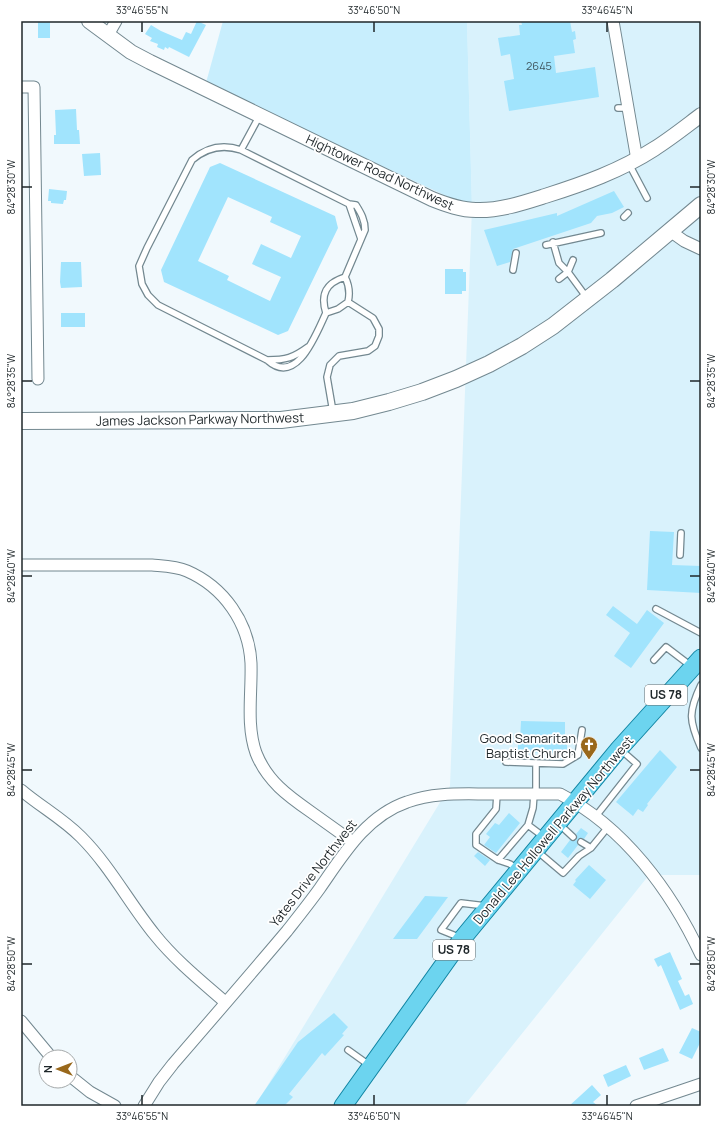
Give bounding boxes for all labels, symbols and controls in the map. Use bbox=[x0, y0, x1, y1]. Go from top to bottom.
text: 33°46'55"N bbox=[116, 3, 168, 17]
text: 33°46'50"N bbox=[348, 3, 400, 17]
text: 33°46'45"N bbox=[581, 3, 633, 17]
house number: 2645 bbox=[526, 58, 552, 73]
street label: Hightower Road Northwest bbox=[303, 130, 457, 214]
text: 84°28'30"W bbox=[4, 159, 18, 214]
text: 84°28'30"W bbox=[704, 159, 718, 214]
text: 84°28'35"W bbox=[4, 353, 18, 408]
text: 84°28'35"W bbox=[704, 353, 718, 408]
street label: James Jackson Parkway Northwest bbox=[96, 408, 304, 430]
text: 84°28'40"W bbox=[4, 548, 18, 603]
text: 84°28'40"W bbox=[704, 548, 718, 603]
road number: US 78 bbox=[645, 685, 687, 705]
place label: Good Samaritan Baptist Church bbox=[480, 729, 576, 762]
street label: Donald Lee Hollowell Parkway Northwest bbox=[469, 732, 637, 928]
church icon: Good Samaritan Baptist Church bbox=[579, 735, 599, 760]
text: 84°28'45"W bbox=[4, 743, 18, 797]
text: 84°28'45"W bbox=[704, 743, 718, 797]
street label: Yates Drive Northwest bbox=[265, 815, 361, 931]
text: 84°28'50"W bbox=[4, 936, 18, 992]
text: 84°28'50"W bbox=[704, 936, 718, 992]
road number: US 78 bbox=[433, 940, 475, 960]
north arrow bbox=[38, 1049, 78, 1089]
text: N bbox=[40, 1065, 55, 1073]
text: 33°46'55"N bbox=[116, 1109, 168, 1123]
text: 33°46'50"N bbox=[348, 1109, 400, 1123]
text: 33°46'45"N bbox=[581, 1109, 633, 1123]

